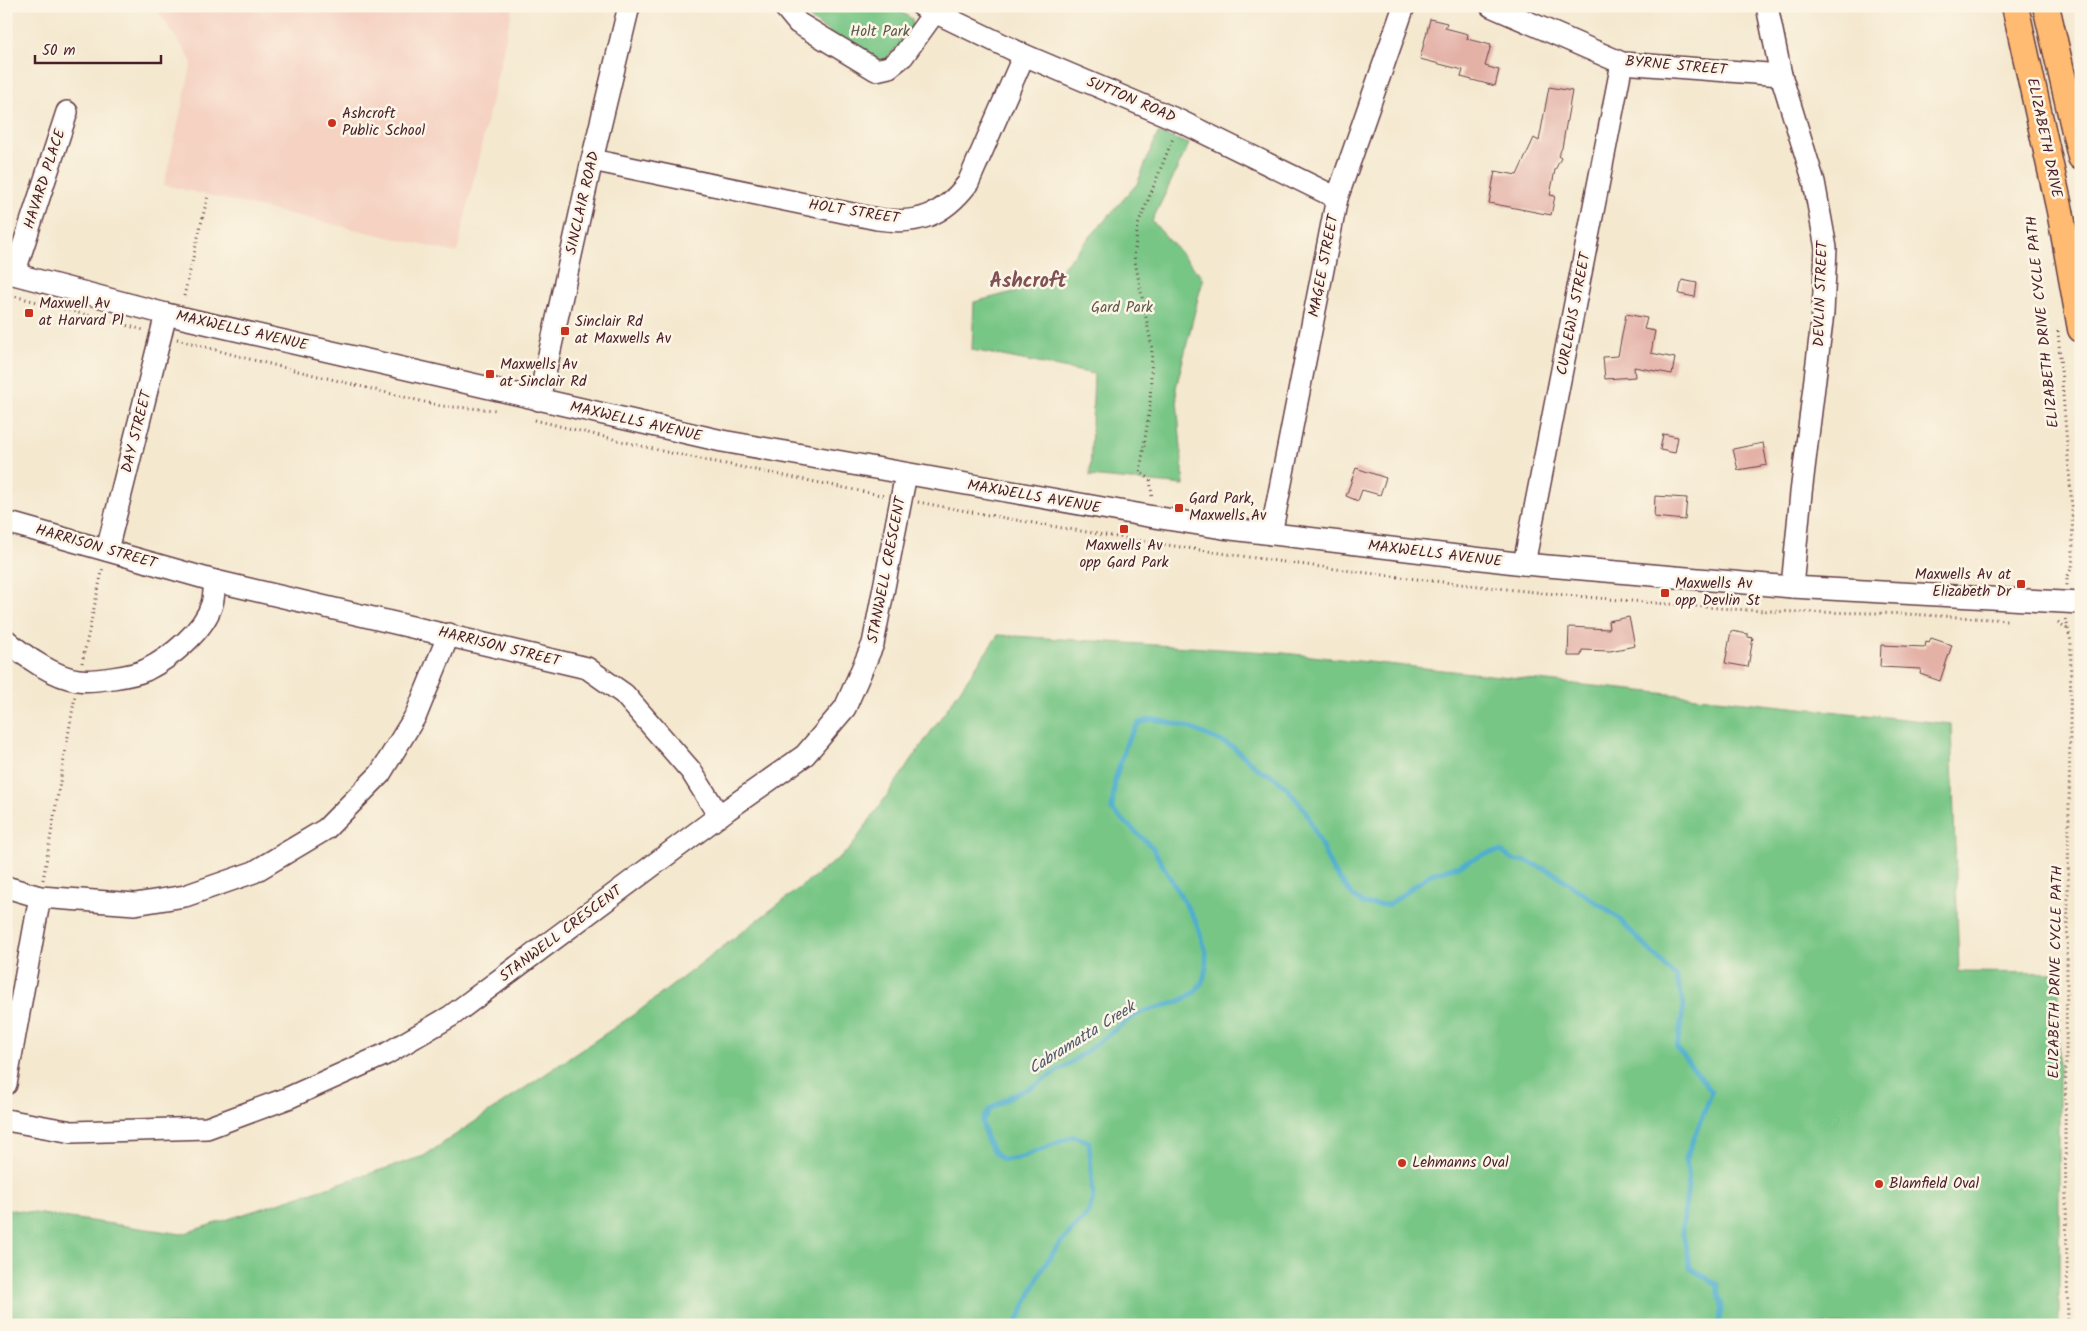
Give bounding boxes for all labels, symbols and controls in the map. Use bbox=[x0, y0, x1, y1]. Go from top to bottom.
park label: Holt Park bbox=[850, 20, 911, 44]
scale bar bbox=[35, 32, 161, 64]
text: 50 m bbox=[42, 39, 76, 63]
street label: BYRNE STREET bbox=[1624, 50, 1730, 83]
street label: SUTTON ROAD bbox=[1083, 70, 1180, 130]
street label: ELIZABETH DRIVE bbox=[2020, 76, 2069, 202]
place label: Ashcroft Public School bbox=[342, 102, 425, 143]
marker: Ashcroft Public School bbox=[326, 117, 338, 129]
street label: HAVARD PLACE bbox=[18, 125, 73, 232]
street label: SINCLAIR ROAD bbox=[559, 149, 607, 257]
street label: HOLT STREET bbox=[807, 193, 903, 231]
street label: MAGEE STREET bbox=[1302, 211, 1346, 319]
street label: ELIZABETH DRIVE CYCLE PATH bbox=[2020, 215, 2066, 429]
street label: DEVLIN STREET bbox=[1807, 239, 1835, 347]
street label: CURLEWIS STREET bbox=[1550, 249, 1598, 377]
district label: Ashcroft bbox=[989, 266, 1068, 298]
place label: Maxwell Av at Harvard Pl bbox=[39, 292, 124, 333]
park label: Gard Park bbox=[1091, 296, 1154, 320]
street label: MAXWELLS AVENUE bbox=[174, 304, 312, 358]
marker: Maxwell Av at Harvard Pl bbox=[23, 307, 35, 319]
place label: Sinclair Rd at Maxwells Av bbox=[575, 310, 672, 351]
marker: Sinclair Rd at Maxwells Av bbox=[559, 325, 571, 337]
place label: Maxwells Av at Sinclair Rd bbox=[500, 353, 587, 394]
marker: Maxwells Av at Sinclair Rd bbox=[484, 368, 496, 380]
street label: DAY STREET bbox=[115, 387, 159, 476]
street label: MAXWELLS AVENUE bbox=[568, 395, 706, 449]
street label: MAXWELLS AVENUE bbox=[965, 473, 1104, 521]
place label: Gard Park, Maxwells Av bbox=[1189, 487, 1267, 528]
street label: STANWELL CRESCENT bbox=[861, 493, 913, 645]
marker: Gard Park, Maxwells Av bbox=[1173, 502, 1185, 514]
street label: HARRISON STREET bbox=[33, 518, 161, 576]
marker: Maxwells Av opp Gard Park bbox=[1118, 523, 1130, 535]
place label: Maxwells Av opp Gard Park bbox=[1080, 534, 1169, 575]
street label: MAXWELLS AVENUE bbox=[1367, 534, 1505, 574]
place label: Maxwells Av at Elizabeth Dr bbox=[1915, 563, 2012, 604]
place label: Maxwells Av opp Devlin St bbox=[1675, 572, 1760, 613]
marker: Maxwells Av at Elizabeth Dr bbox=[2015, 578, 2027, 590]
marker: Maxwells Av opp Devlin St bbox=[1659, 587, 1671, 599]
street label: HARRISON STREET bbox=[435, 620, 564, 674]
street label: ELIZABETH DRIVE CYCLE PATH bbox=[2042, 865, 2070, 1079]
street label: STANWELL CRESCENT bbox=[494, 879, 629, 988]
water label: Cabramatta Creek bbox=[1024, 994, 1142, 1081]
place label: Lehmanns Oval bbox=[1412, 1151, 1509, 1175]
marker: Lehmanns Oval bbox=[1396, 1157, 1408, 1169]
place label: Blamfield Oval bbox=[1889, 1172, 1980, 1196]
marker: Blamfield Oval bbox=[1873, 1178, 1885, 1190]

